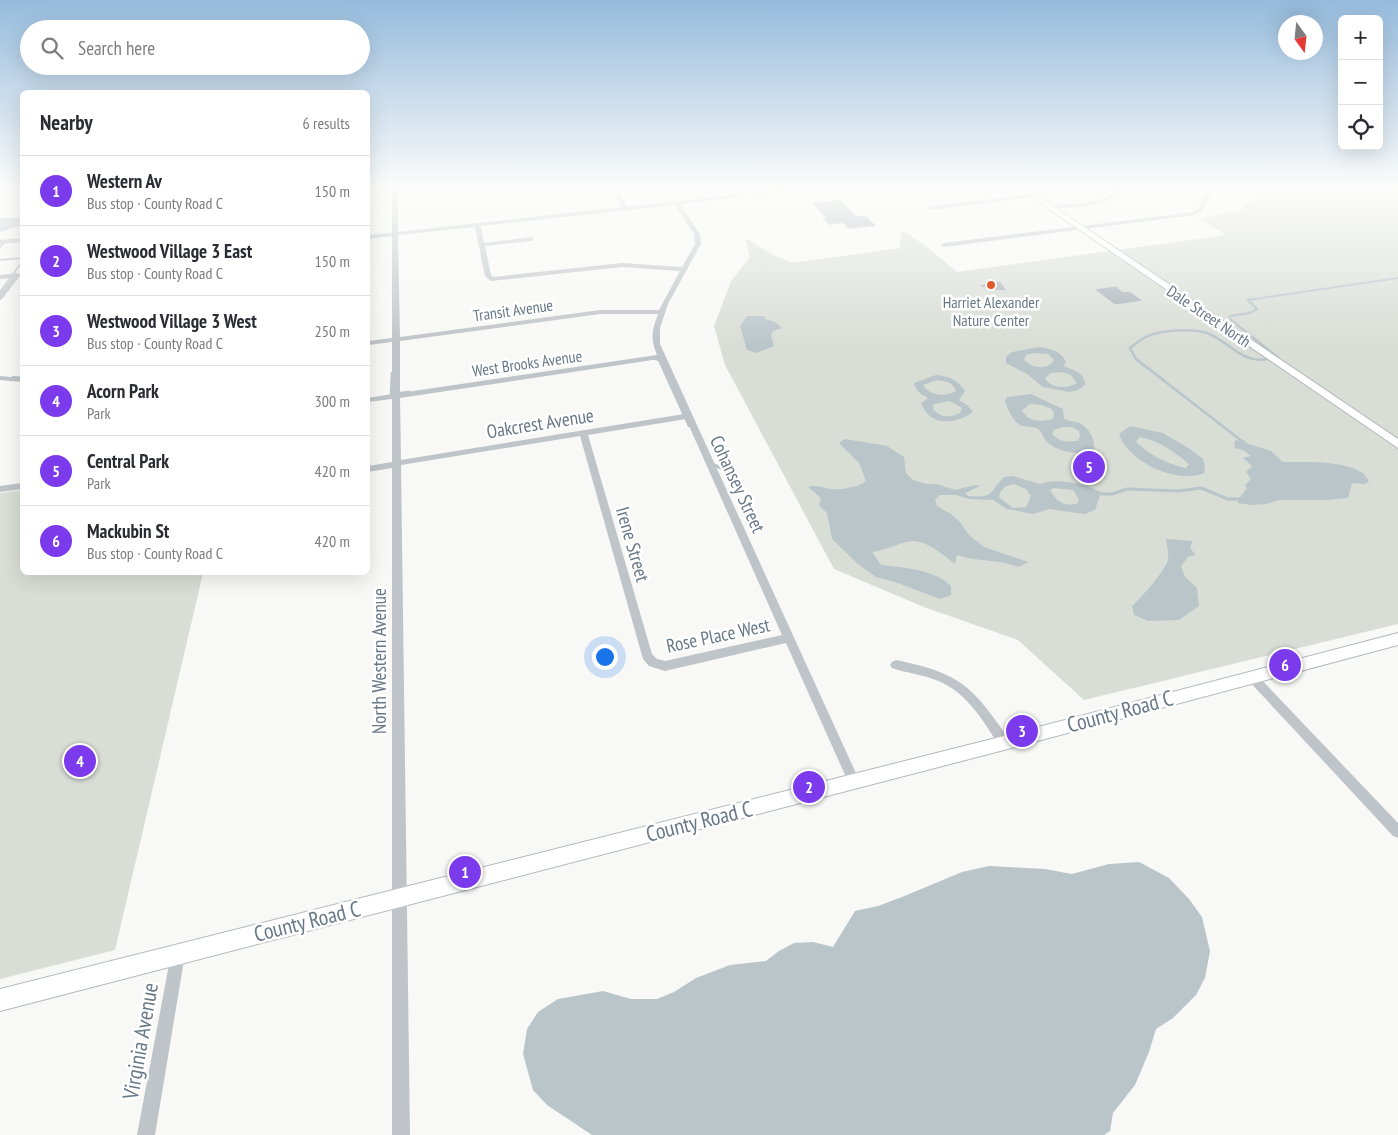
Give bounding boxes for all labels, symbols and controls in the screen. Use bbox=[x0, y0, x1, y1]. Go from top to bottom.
north arrow bbox=[1278, 15, 1323, 60]
map controls bbox=[1338, 15, 1383, 150]
button: + bbox=[1338, 15, 1383, 60]
search box bbox=[20, 20, 370, 75]
icon: search bbox=[38, 34, 66, 62]
text: Search here bbox=[78, 36, 155, 60]
button: − bbox=[1338, 60, 1383, 105]
button: locate bbox=[1338, 105, 1383, 150]
text: Nearby bbox=[40, 109, 93, 136]
text: 6 results bbox=[303, 113, 350, 133]
text: Western Av bbox=[87, 169, 162, 193]
text: 1 bbox=[52, 181, 60, 201]
text: 150 m bbox=[315, 181, 350, 201]
text: Bus stop · County Road C bbox=[87, 193, 223, 213]
text: Westwood Village 3 East bbox=[87, 239, 252, 263]
text: 2 bbox=[52, 251, 60, 271]
text: 150 m bbox=[315, 251, 350, 271]
text: Bus stop · County Road C bbox=[87, 263, 223, 283]
marker: Harriet Alexander Nature Center bbox=[985, 279, 997, 291]
street label: Dale Street North bbox=[1163, 281, 1255, 351]
place label: Harriet Alexander Nature Center bbox=[943, 292, 1040, 330]
street label: Transit Avenue bbox=[472, 295, 554, 325]
text: Westwood Village 3 West bbox=[87, 309, 257, 333]
text: 3 bbox=[52, 321, 60, 341]
text: 250 m bbox=[315, 321, 350, 341]
text: Bus stop · County Road C bbox=[87, 333, 223, 353]
street label: West Brooks Avenue bbox=[471, 345, 583, 381]
text: Acorn Park bbox=[87, 379, 159, 403]
text: 4 bbox=[52, 391, 60, 411]
text: 300 m bbox=[315, 391, 350, 411]
text: Park bbox=[87, 403, 111, 423]
street label: Oakcrest Avenue bbox=[485, 403, 595, 443]
street label: Cohansey Street bbox=[705, 432, 771, 537]
pin: 5 bbox=[1073, 448, 1105, 486]
text: Central Park bbox=[87, 449, 169, 473]
text: 5 bbox=[52, 461, 60, 481]
text: 420 m bbox=[315, 461, 350, 481]
text: Park bbox=[87, 473, 111, 493]
street label: Irene Street bbox=[611, 504, 655, 585]
text: Mackubin St bbox=[87, 519, 169, 543]
text: 6 bbox=[52, 531, 60, 551]
text: 420 m bbox=[315, 531, 350, 551]
text: Bus stop · County Road C bbox=[87, 543, 223, 563]
street label: North Western Avenue bbox=[367, 588, 391, 734]
street label: Rose Place West bbox=[664, 612, 773, 658]
your location bbox=[592, 644, 618, 670]
pin: 6 bbox=[1269, 646, 1301, 684]
street label: County Road C bbox=[1064, 683, 1176, 739]
pin: 3 bbox=[1006, 712, 1038, 750]
pin: 4 bbox=[64, 742, 96, 780]
pin: 2 bbox=[793, 768, 825, 806]
street label: County Road C bbox=[643, 794, 755, 848]
pin: 1 bbox=[449, 853, 481, 891]
street label: County Road C bbox=[251, 894, 363, 948]
street label: Virginia Avenue bbox=[116, 980, 164, 1103]

